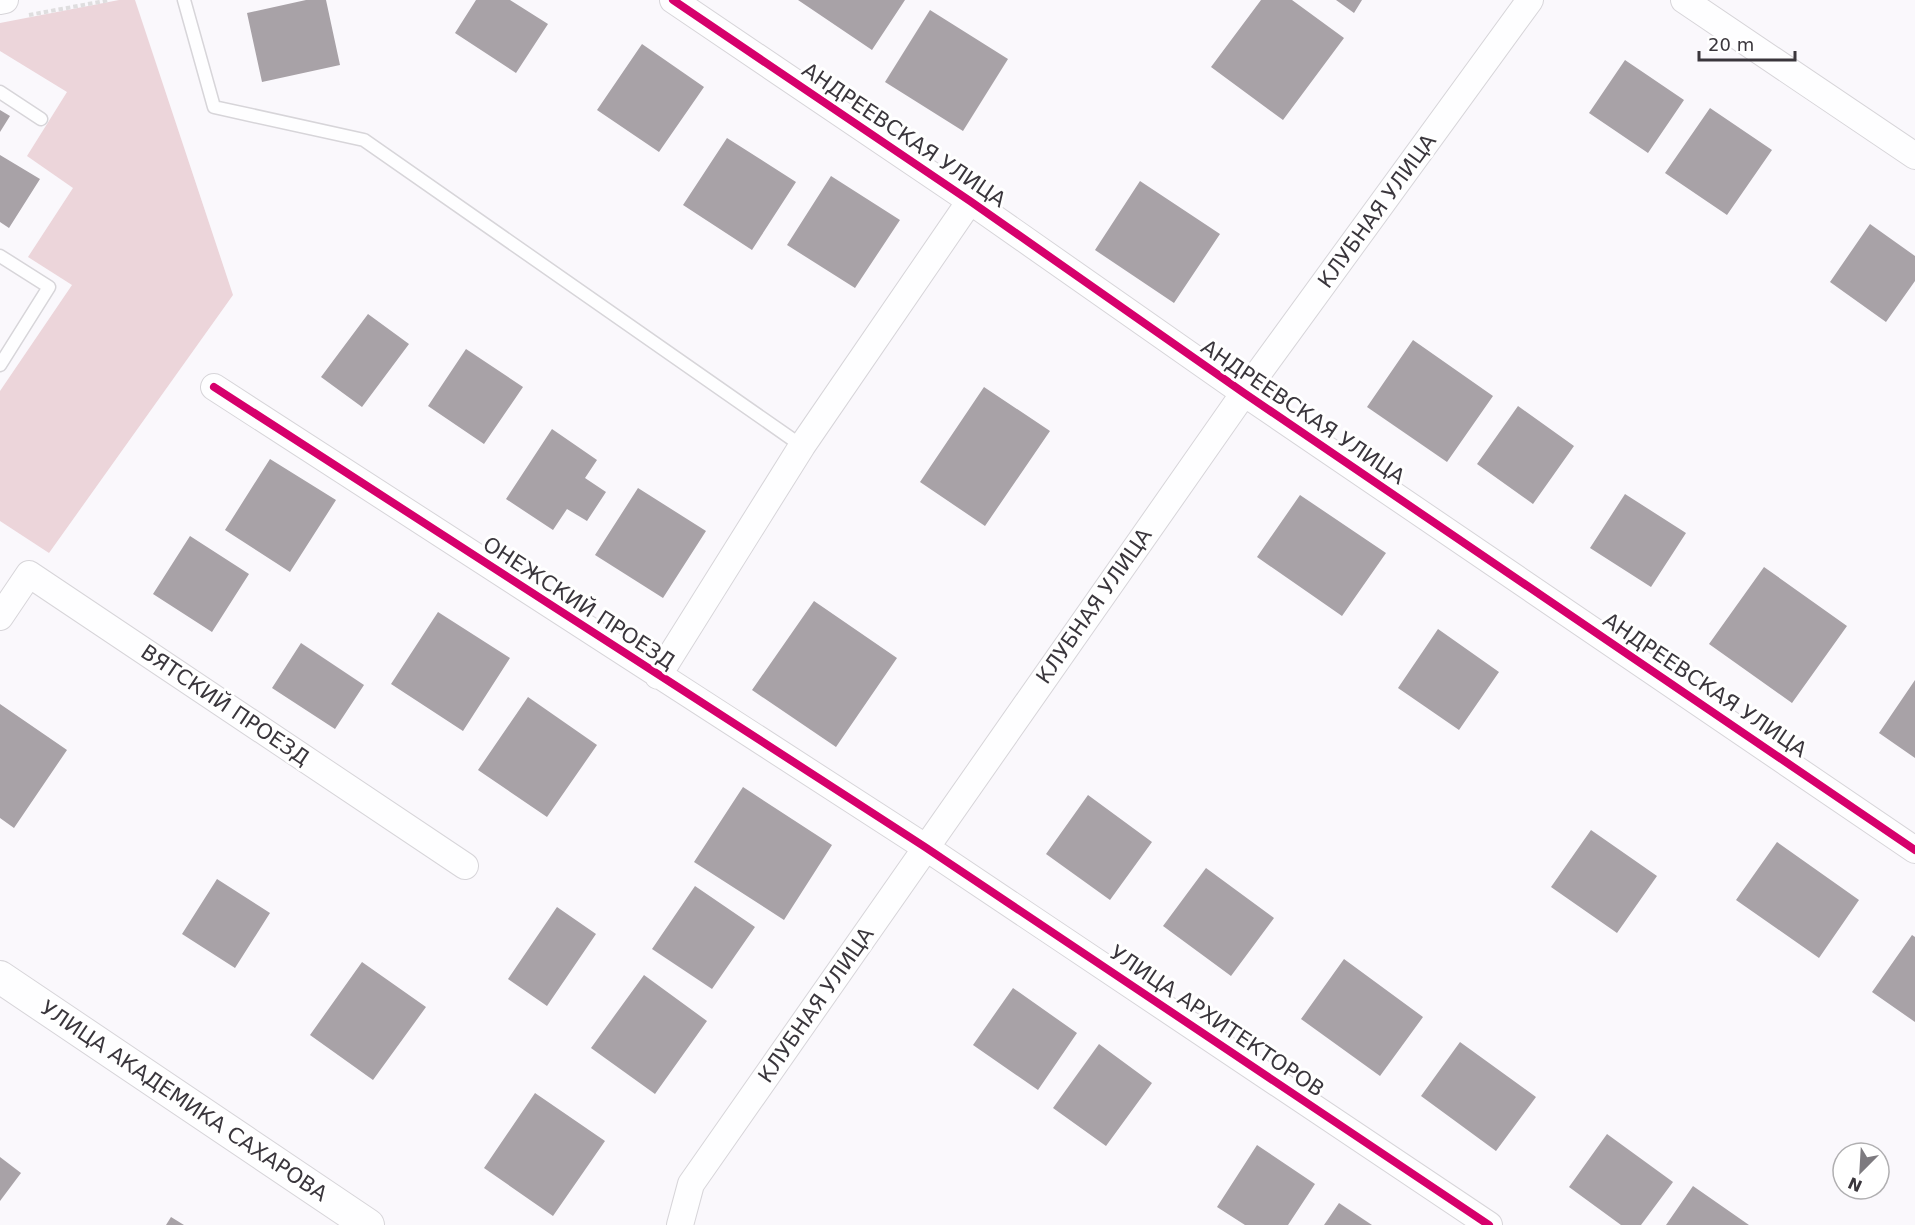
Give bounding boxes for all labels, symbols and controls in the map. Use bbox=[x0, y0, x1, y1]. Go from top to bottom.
scale bar bbox=[1699, 24, 1795, 62]
text: 20 m bbox=[1708, 34, 1754, 55]
street label: АНДРЕЕВСКАЯ УЛИЦА bbox=[798, 58, 1011, 213]
street label: КЛУБНАЯ УЛИЦА bbox=[1313, 129, 1441, 293]
street label: АНДРЕЕВСКАЯ УЛИЦА bbox=[1197, 335, 1410, 490]
street label: КЛУБНАЯ УЛИЦА bbox=[1031, 523, 1157, 688]
street label: ОНЕЖСКИЙ ПРОЕЗД bbox=[479, 531, 680, 674]
street label: АНДРЕЕВСКАЯ УЛИЦА bbox=[1599, 608, 1812, 763]
street label: ВЯТСКИЙ ПРОЕЗД bbox=[136, 639, 314, 770]
street label: КЛУБНАЯ УЛИЦА bbox=[753, 922, 879, 1087]
street label: УЛИЦА АРХИТЕКТОРОВ bbox=[1106, 940, 1328, 1102]
street label: УЛИЦА АКАДЕМИКА САХАРОВА bbox=[36, 996, 332, 1206]
north arrow bbox=[1831, 1141, 1891, 1201]
text: N bbox=[1845, 1173, 1865, 1196]

